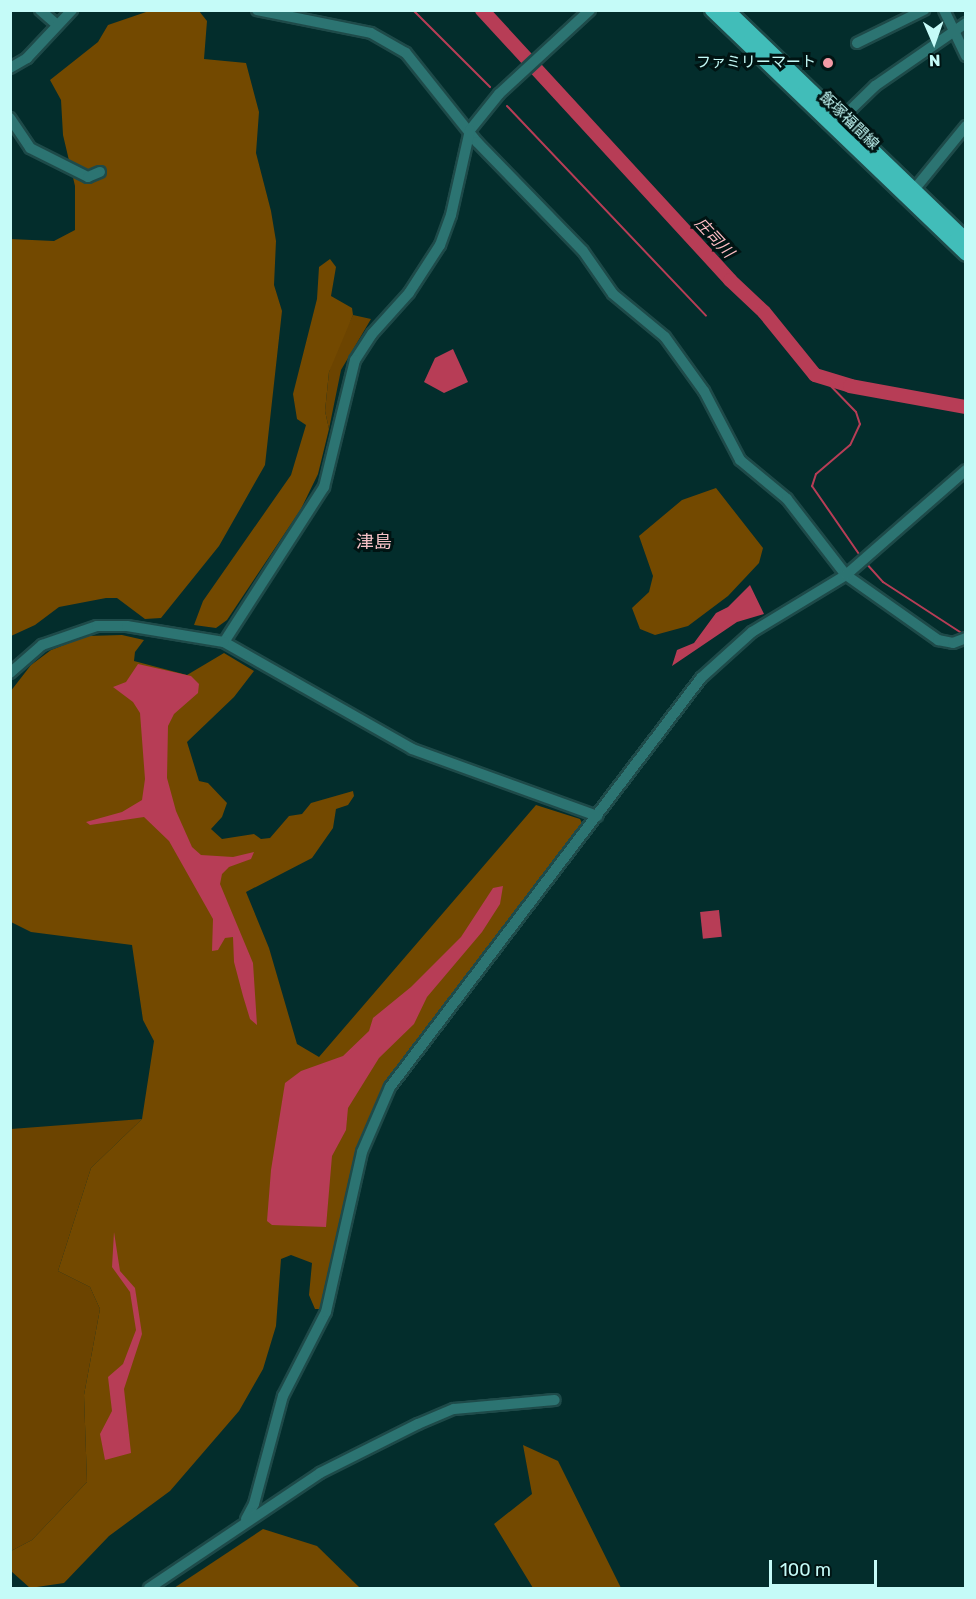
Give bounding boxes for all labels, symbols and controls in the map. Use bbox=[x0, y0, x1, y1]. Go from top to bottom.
north arrow bbox=[904, 12, 964, 72]
text: N bbox=[929, 51, 941, 70]
place label: ファミリーマート bbox=[696, 54, 816, 72]
marker: ファミリーマート bbox=[821, 56, 835, 70]
street label: 飯塚福間線 bbox=[816, 88, 882, 154]
water label: 庄司川 bbox=[691, 214, 737, 262]
district label: 津島 bbox=[356, 531, 392, 553]
scale bar bbox=[772, 1548, 880, 1586]
text: 100 m bbox=[780, 1559, 831, 1581]

